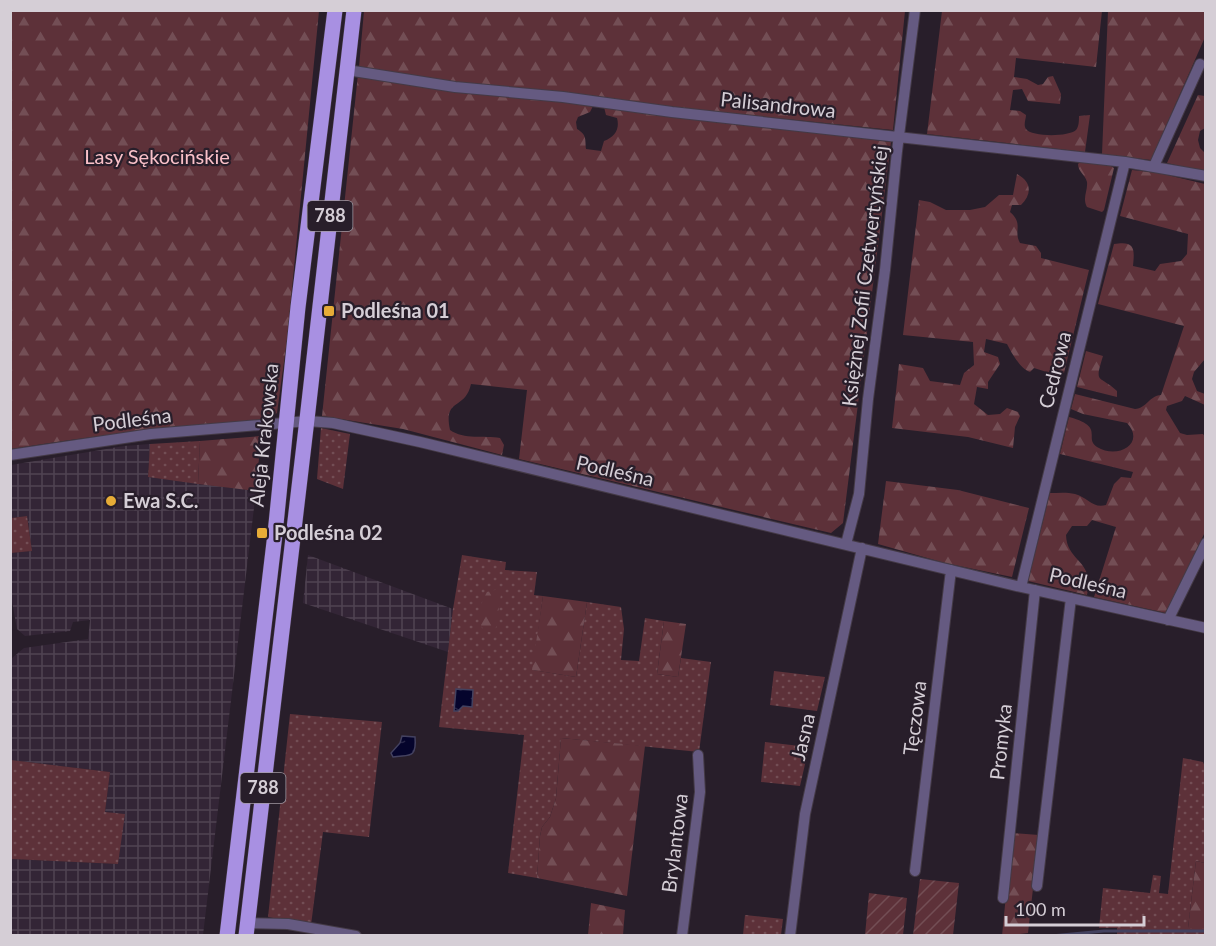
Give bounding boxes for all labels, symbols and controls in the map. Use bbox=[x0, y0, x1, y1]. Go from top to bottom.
street label: Palisandrowa bbox=[719, 86, 837, 122]
park label: Lasy Sękocińskie bbox=[84, 144, 230, 168]
street label: Księżnej Zofii Czetwertyńskiej bbox=[836, 144, 892, 408]
road number: 788 bbox=[308, 201, 352, 231]
place label: Podleśna 01 bbox=[341, 298, 450, 322]
marker: Podleśna 01 bbox=[322, 304, 336, 318]
street label: Cedrowa bbox=[1033, 329, 1075, 411]
street label: Aleja Krakowska bbox=[244, 362, 282, 508]
street label: Podleśna bbox=[91, 402, 173, 436]
street label: Podleśna bbox=[574, 449, 656, 491]
place label: Ewa S.C. bbox=[123, 488, 198, 512]
marker: Ewa S.C. bbox=[104, 494, 118, 508]
place label: Podleśna 02 bbox=[274, 520, 383, 544]
marker: Podleśna 02 bbox=[255, 526, 269, 540]
street label: Podleśna bbox=[1047, 561, 1129, 603]
street label: Tęczowa bbox=[898, 679, 930, 757]
street label: Promyka bbox=[984, 703, 1016, 781]
street label: Jasna bbox=[785, 711, 819, 763]
road number: 788 bbox=[240, 773, 286, 803]
street label: Brylantowa bbox=[656, 792, 692, 894]
scale bar bbox=[1006, 889, 1144, 927]
text: 100 m bbox=[1015, 898, 1066, 920]

